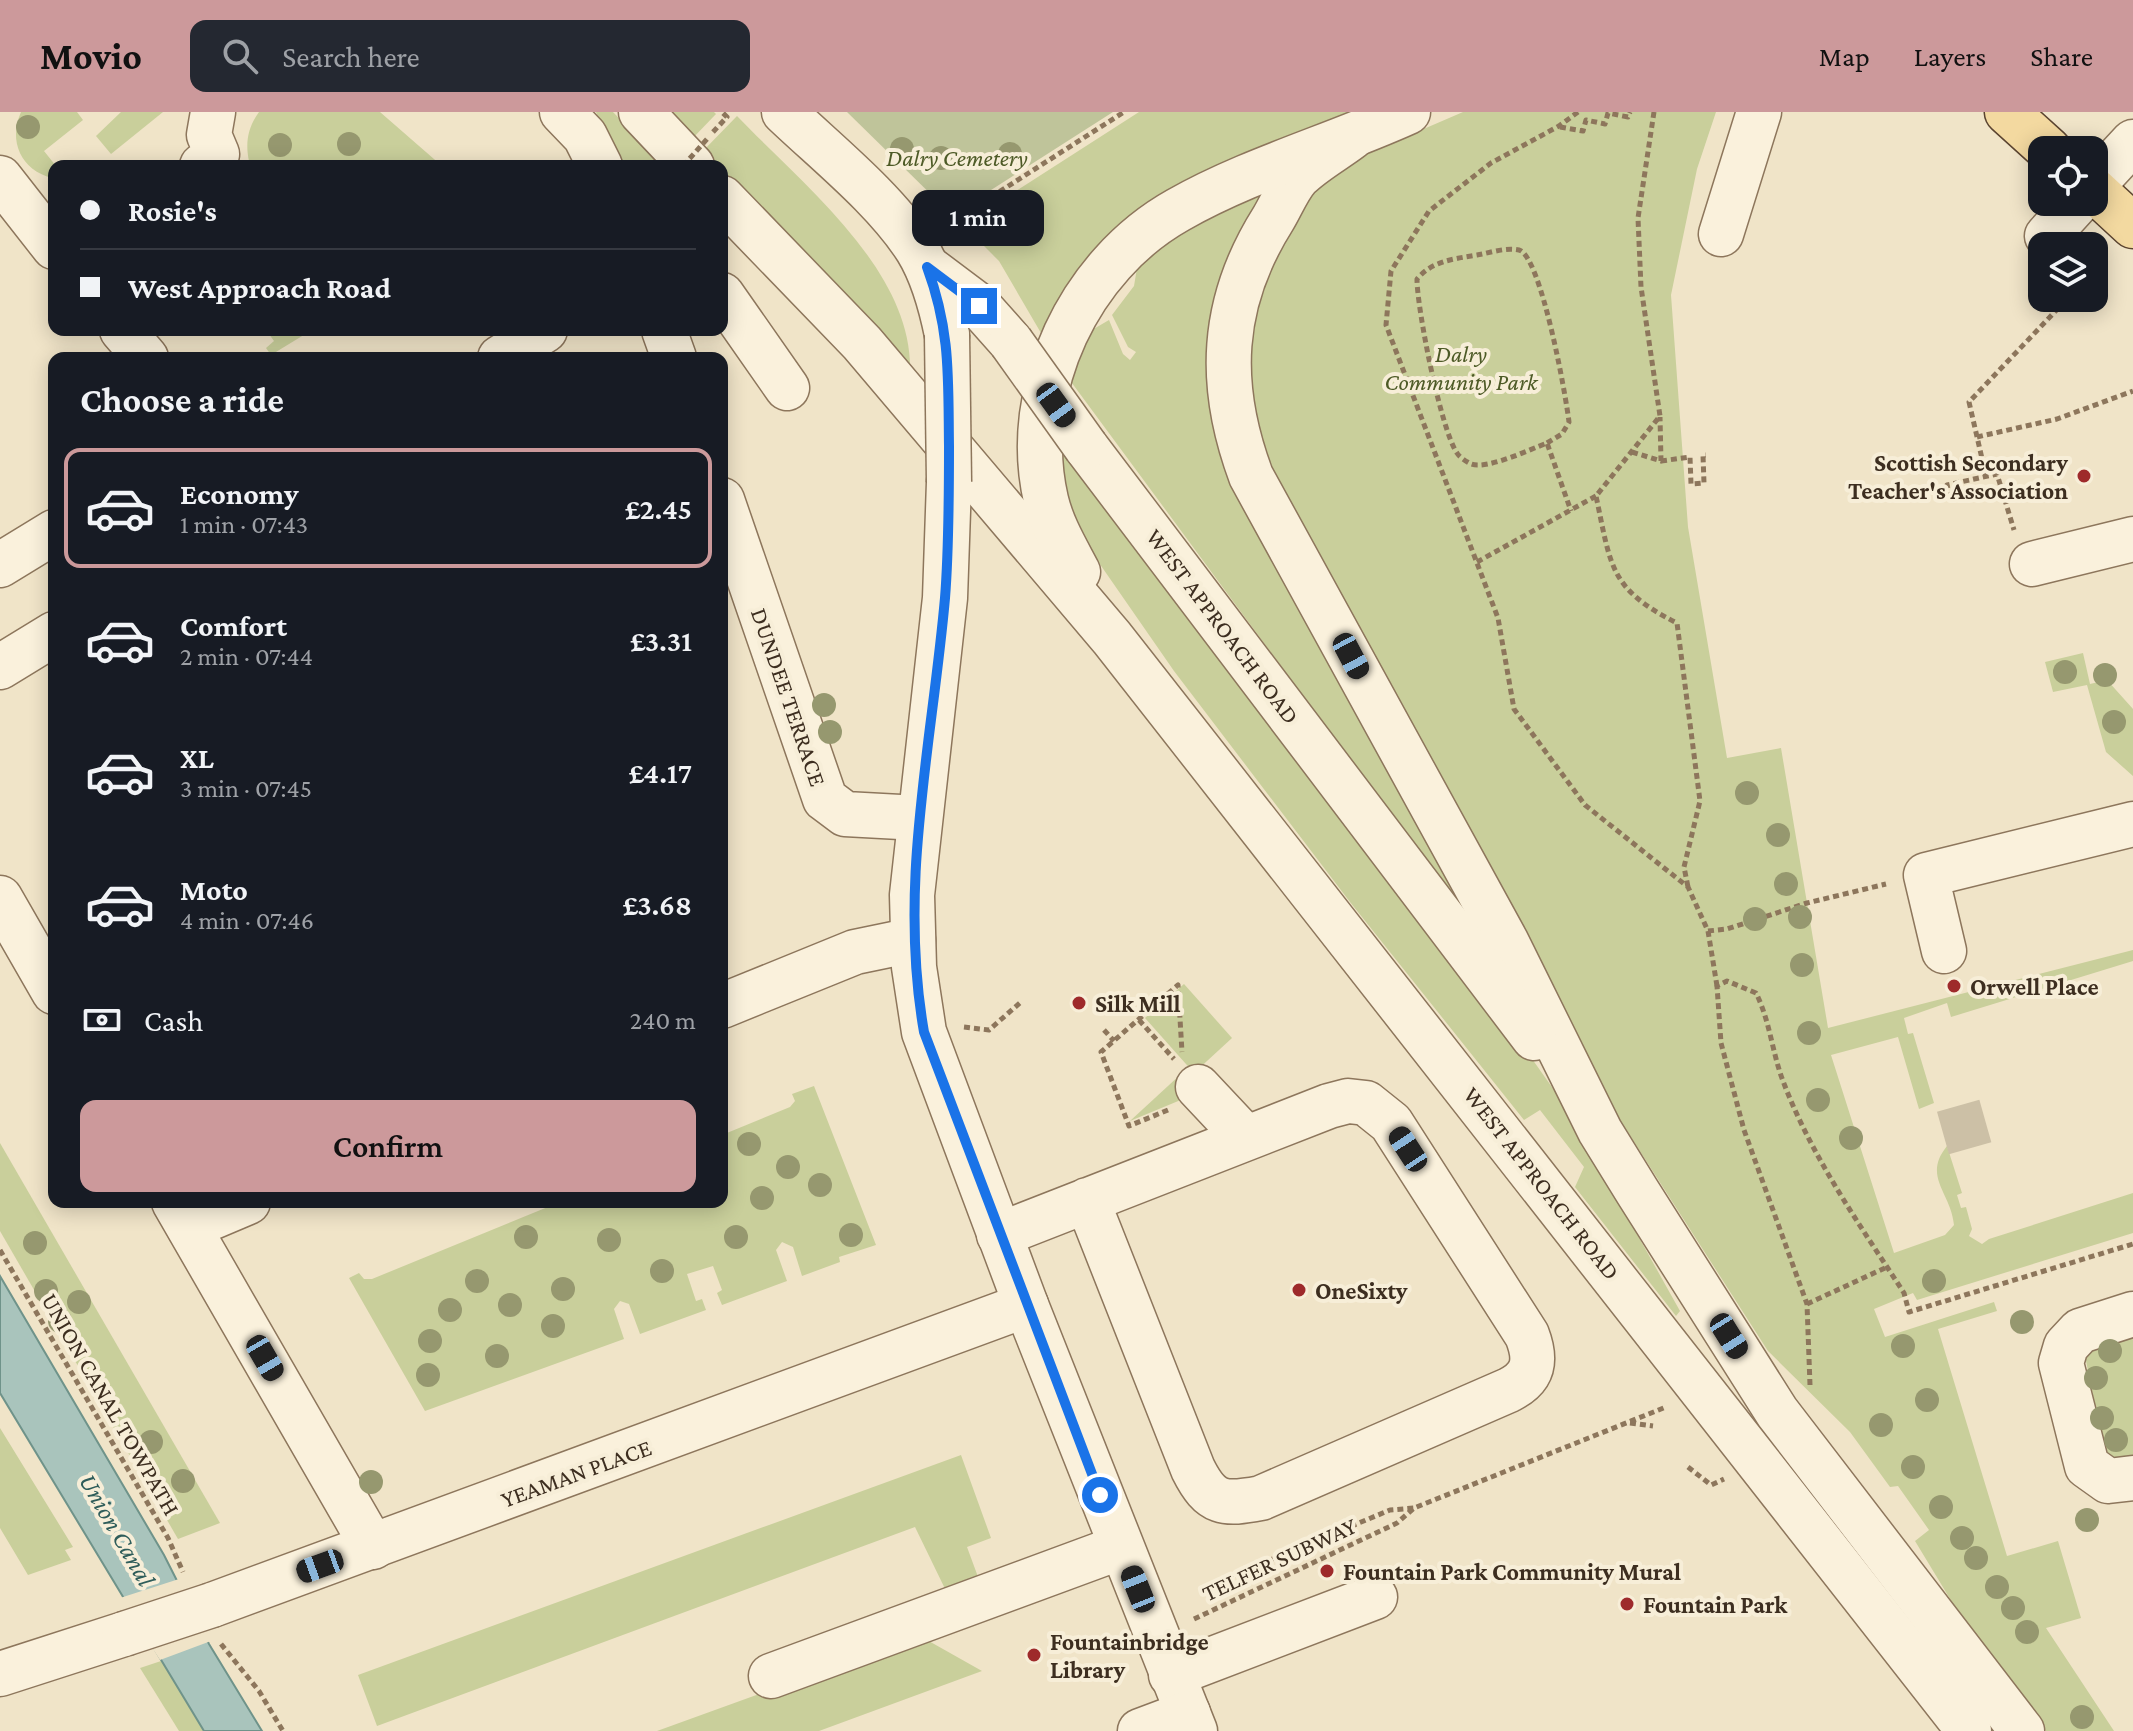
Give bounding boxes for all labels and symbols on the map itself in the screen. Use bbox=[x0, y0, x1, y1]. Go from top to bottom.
park label: Dalry Cemetery bbox=[886, 144, 1028, 171]
callout: 1 min bbox=[913, 190, 1045, 246]
route end bbox=[961, 288, 997, 324]
park label: Dalry Community Park bbox=[1384, 340, 1539, 395]
car bbox=[1032, 379, 1080, 431]
place label: Scottish Secondary Teacher's Association bbox=[1848, 449, 2068, 504]
marker: Scottish Secondary Teacher's Association bbox=[2075, 467, 2093, 485]
street label: WEST APPROACH ROAD bbox=[1141, 523, 1305, 729]
street label: DUNDEE TERRACE bbox=[746, 604, 832, 790]
car bbox=[1329, 629, 1373, 683]
place label: Orwell Place bbox=[1970, 973, 2099, 1000]
marker: Orwell Place bbox=[1945, 977, 1963, 995]
place label: Silk Mill bbox=[1095, 990, 1180, 1017]
marker: Silk Mill bbox=[1070, 994, 1088, 1012]
street label: WEST APPROACH ROAD bbox=[1458, 1081, 1626, 1285]
car bbox=[1385, 1122, 1431, 1176]
place label: OneSixty bbox=[1315, 1277, 1408, 1304]
marker: OneSixty bbox=[1290, 1281, 1308, 1299]
street label: UNION CANAL TOWPATH bbox=[36, 1288, 186, 1520]
car bbox=[1706, 1309, 1752, 1363]
car bbox=[243, 1331, 287, 1385]
street label: YEAMAN PLACE bbox=[497, 1433, 655, 1513]
water label: Union Canal bbox=[73, 1468, 161, 1592]
route start bbox=[1082, 1477, 1118, 1513]
street label: TELFER SUBWAY bbox=[1198, 1511, 1361, 1607]
car bbox=[293, 1547, 347, 1585]
place label: Fountain Park Community Mural bbox=[1343, 1558, 1681, 1585]
car bbox=[1118, 1562, 1158, 1616]
marker: Fountain Park Community Mural bbox=[1318, 1562, 1336, 1580]
place label: Fountain Park bbox=[1643, 1591, 1788, 1618]
marker: Fountain Park bbox=[1618, 1595, 1636, 1613]
place label: Fountainbridge Library bbox=[1050, 1628, 1209, 1683]
marker: Fountainbridge Library bbox=[1025, 1646, 1043, 1664]

